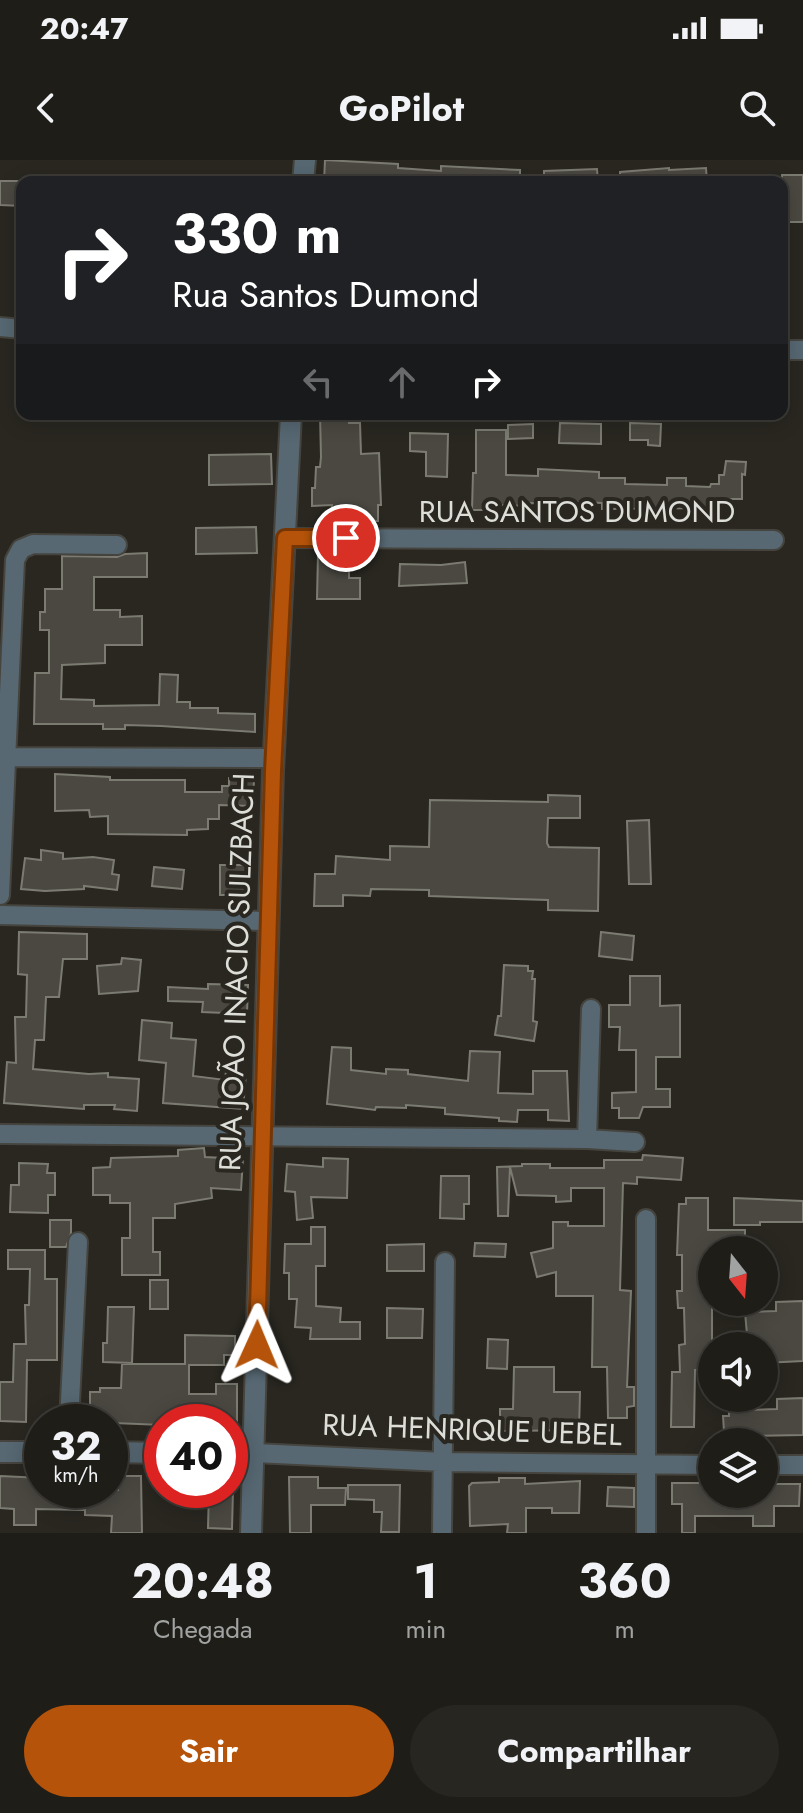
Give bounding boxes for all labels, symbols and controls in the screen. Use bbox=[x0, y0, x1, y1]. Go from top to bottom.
text: 20:47 bbox=[40, 7, 128, 50]
text: GoPilot bbox=[339, 82, 464, 134]
icon: back bbox=[24, 86, 68, 130]
icon: search bbox=[735, 86, 779, 130]
text: 330 m bbox=[172, 193, 341, 274]
icon: right bbox=[40, 208, 144, 312]
text: Rua Santos Dumond bbox=[172, 268, 479, 320]
icon: left bbox=[296, 360, 340, 404]
icon: ahead bbox=[380, 360, 424, 404]
icon: right bbox=[464, 360, 508, 404]
street label: RUA SANTOS DUMOND bbox=[419, 490, 735, 533]
pin bbox=[312, 504, 380, 572]
icon: arrive bbox=[324, 516, 368, 560]
street label: RUA JOÃO INACIO SULZBACH bbox=[208, 772, 265, 1172]
north arrow bbox=[698, 1236, 778, 1316]
map controls bbox=[698, 1236, 778, 1508]
position arrow bbox=[215, 1303, 299, 1387]
button: sound bbox=[698, 1332, 778, 1412]
street label: RUA HENRIQUE UEBEL bbox=[321, 1403, 623, 1456]
speed limit sign: 40 bbox=[144, 1404, 248, 1508]
text: 32 bbox=[50, 1417, 102, 1475]
button: layers bbox=[698, 1428, 778, 1508]
text: km/h bbox=[53, 1461, 99, 1490]
text: 20:48 bbox=[132, 1547, 274, 1616]
text: 1 bbox=[414, 1547, 438, 1616]
text: 360 bbox=[578, 1547, 671, 1616]
text: Chegada bbox=[153, 1610, 252, 1648]
text: min bbox=[405, 1610, 446, 1648]
text: m bbox=[614, 1610, 635, 1648]
button: Sair bbox=[24, 1705, 394, 1797]
button: Compartilhar bbox=[410, 1705, 779, 1797]

